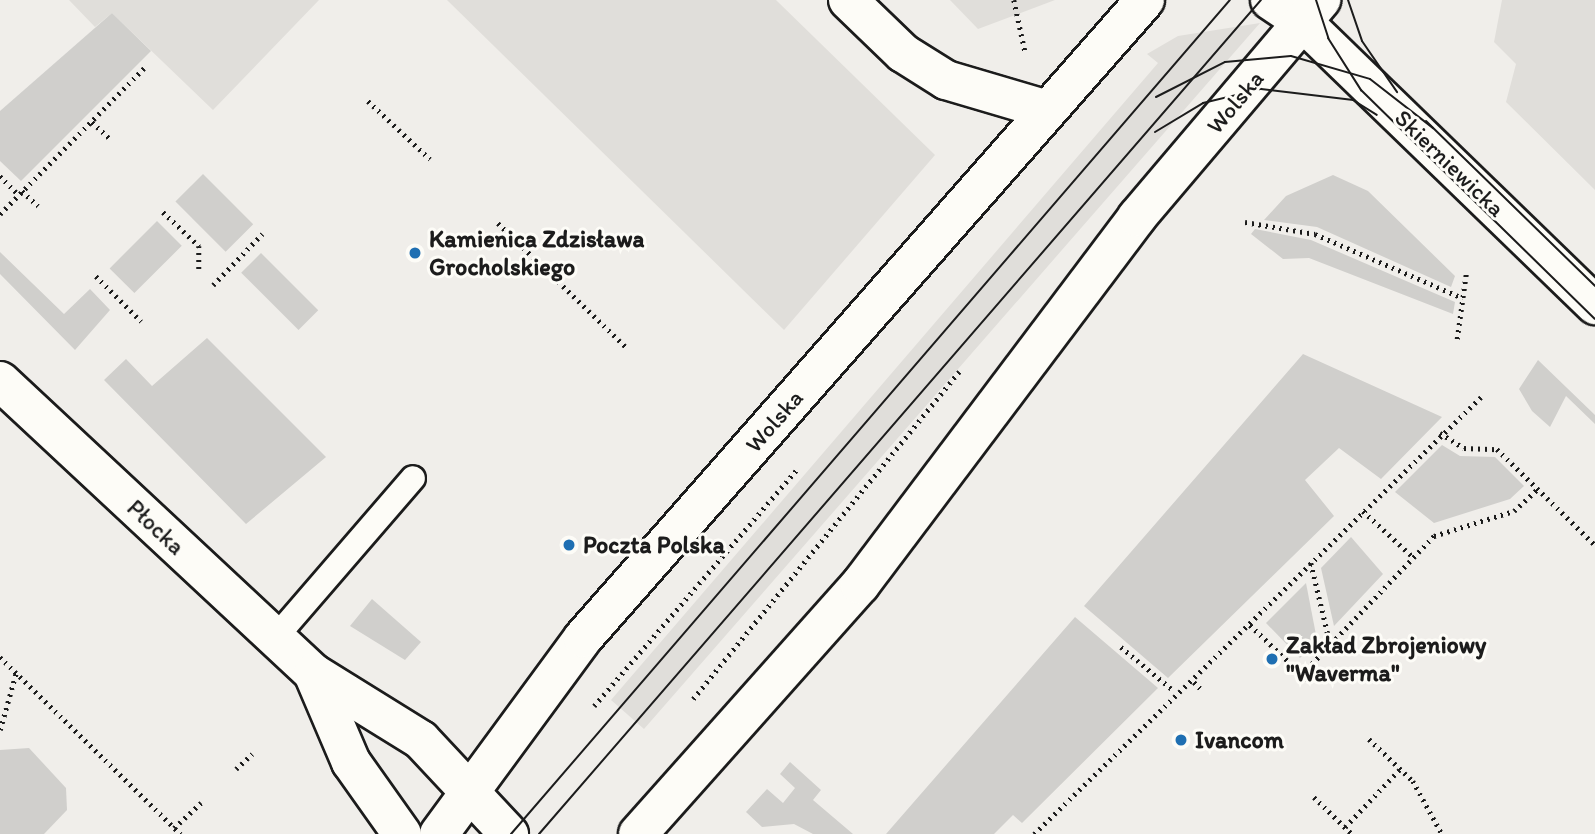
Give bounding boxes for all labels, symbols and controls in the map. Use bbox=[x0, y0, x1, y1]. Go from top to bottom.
street label: Wolska bbox=[1200, 65, 1270, 139]
street label: Skierniewicka bbox=[1389, 103, 1511, 223]
place label: Kamienica Zdzisława Grocholskiego bbox=[429, 225, 644, 281]
marker: Kamienica Zdzisława Grocholskiego bbox=[407, 245, 423, 261]
street label: Wolska bbox=[739, 384, 809, 458]
street label: Płocka bbox=[121, 493, 191, 561]
place label: Poczta Polska bbox=[583, 531, 724, 559]
marker: Poczta Polska bbox=[561, 537, 577, 553]
place label: Zakład Zbrojeniowy "Waverma" bbox=[1286, 631, 1486, 687]
marker: Zakład Zbrojeniowy "Waverma" bbox=[1264, 651, 1280, 667]
place label: Ivancom bbox=[1195, 726, 1284, 754]
marker: Ivancom bbox=[1173, 732, 1189, 748]

